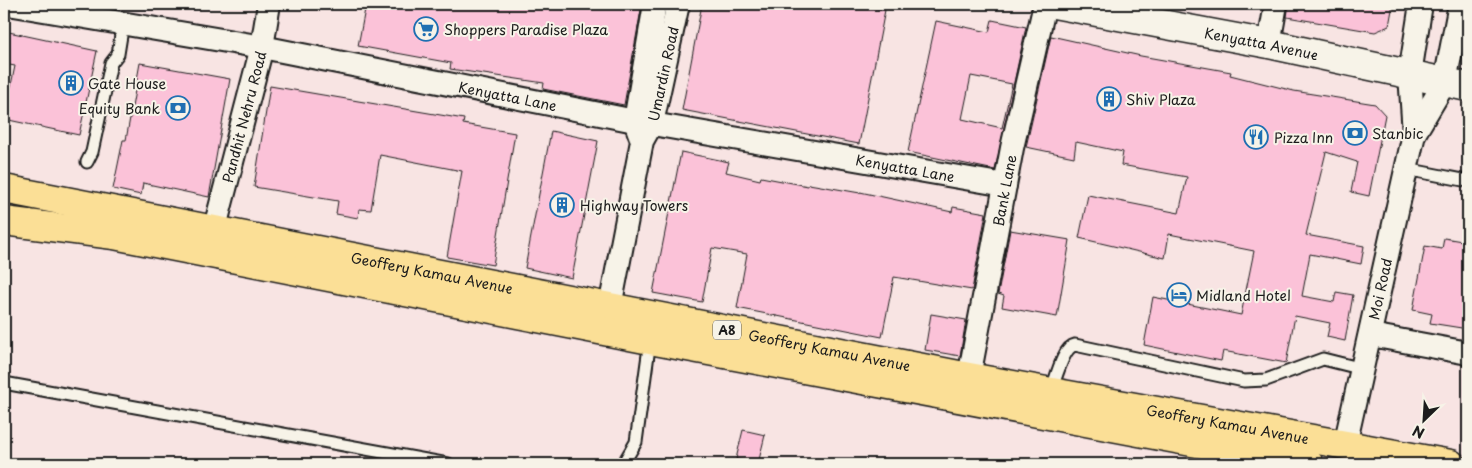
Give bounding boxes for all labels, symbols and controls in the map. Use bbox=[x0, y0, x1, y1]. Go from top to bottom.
supermarket icon: Shoppers Paradise Plaza bbox=[413, 16, 439, 42]
place label: Shoppers Paradise Plaza bbox=[444, 19, 608, 40]
street label: Kenyatta Avenue bbox=[1203, 22, 1320, 65]
street label: Umardin Road bbox=[642, 24, 683, 123]
street label: Pandhit Nehru Road bbox=[217, 49, 271, 185]
building icon: Gate House bbox=[58, 70, 84, 96]
place label: Gate House bbox=[88, 73, 167, 94]
street label: Kenyatta Lane bbox=[457, 76, 559, 116]
building icon: Shiv Plaza bbox=[1096, 86, 1122, 112]
place label: Shiv Plaza bbox=[1126, 89, 1196, 110]
bank icon: Equity Bank bbox=[165, 95, 191, 121]
place label: Equity Bank bbox=[79, 98, 160, 119]
bank icon: Stanbic bbox=[1342, 120, 1368, 146]
place label: Stanbic bbox=[1372, 123, 1423, 144]
restaurant icon: Pizza Inn bbox=[1243, 124, 1269, 150]
place label: Pizza Inn bbox=[1274, 127, 1333, 148]
street label: Kenyatta Lane bbox=[854, 149, 956, 187]
street label: Bank Lane bbox=[987, 152, 1021, 228]
building icon: Highway Towers bbox=[549, 192, 575, 218]
place label: Highway Towers bbox=[580, 195, 688, 216]
street label: Geoffery Kamau Avenue bbox=[349, 246, 515, 298]
street label: Moi Road bbox=[1363, 256, 1397, 322]
hotel icon: Midland Hotel bbox=[1166, 282, 1192, 308]
place label: Midland Hotel bbox=[1196, 285, 1291, 306]
road number: A8 bbox=[713, 320, 741, 340]
street label: Geoffery Kamau Avenue bbox=[747, 324, 912, 376]
north arrow bbox=[1400, 396, 1450, 446]
street label: Geoffery Kamau Avenue bbox=[1145, 399, 1311, 449]
text: N bbox=[1409, 420, 1428, 444]

